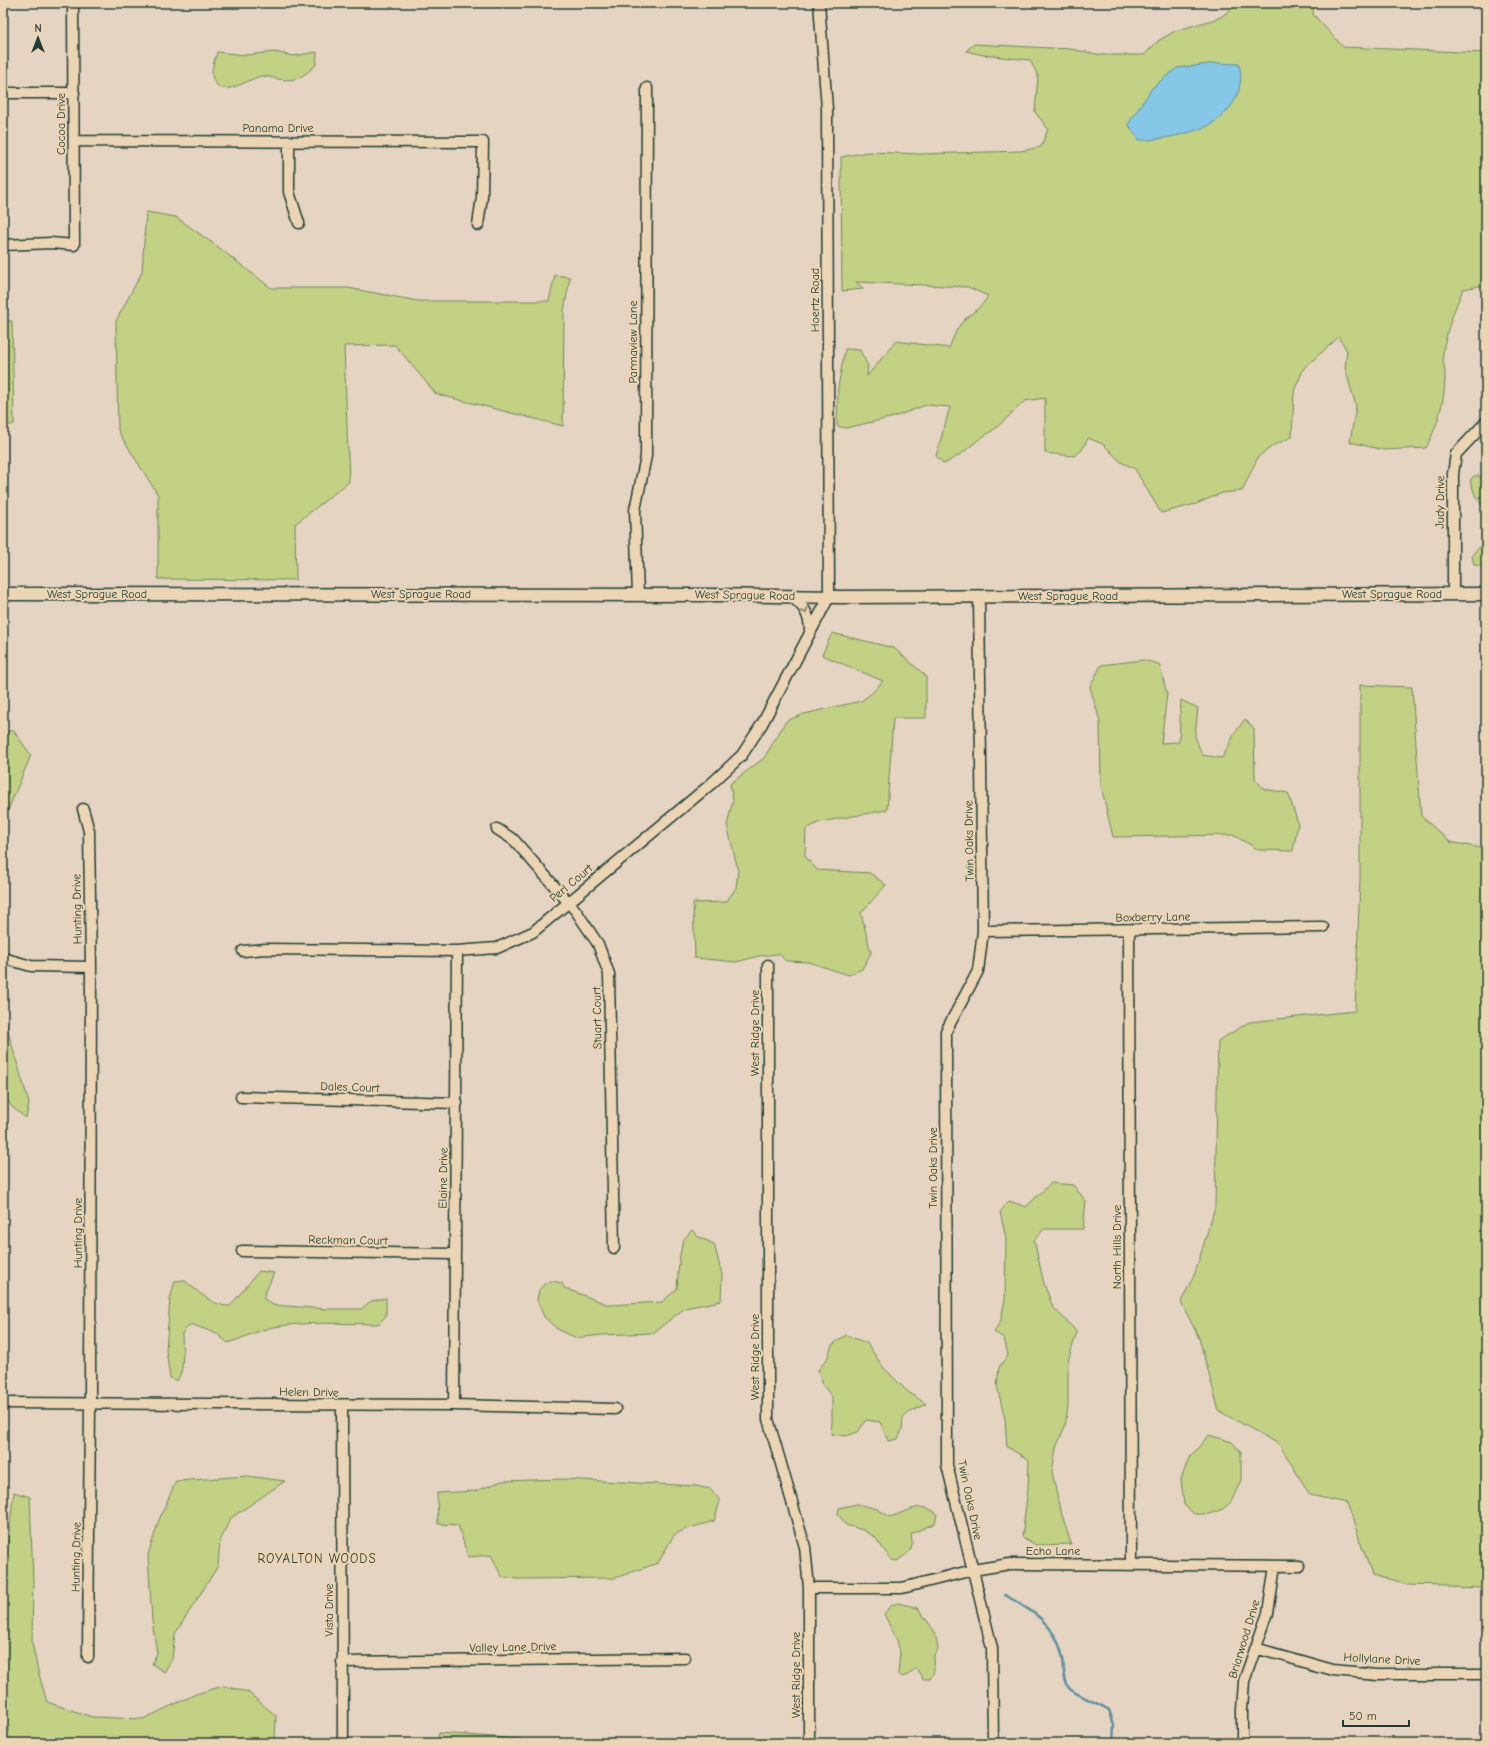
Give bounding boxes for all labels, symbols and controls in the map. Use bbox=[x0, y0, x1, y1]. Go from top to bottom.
north arrow bbox=[18, 18, 58, 58]
text: N bbox=[34, 22, 42, 35]
street label: Cocoa Drive bbox=[54, 93, 68, 155]
street label: Panama Drive bbox=[242, 121, 314, 135]
street label: Hoertz Road bbox=[808, 268, 822, 332]
street label: Parmaview Lane bbox=[626, 301, 640, 383]
street label: Judy Drive bbox=[1433, 475, 1447, 529]
street label: West Sprague Road bbox=[47, 587, 147, 601]
street label: West Sprague Road bbox=[371, 587, 471, 601]
street label: West Sprague Road bbox=[695, 587, 795, 603]
street label: West Sprague Road bbox=[1342, 587, 1442, 601]
street label: West Sprague Road bbox=[1018, 589, 1118, 603]
one-way arrow bbox=[800, 607, 808, 614]
street label: Twin Oaks Drive bbox=[961, 800, 977, 882]
street label: Perl Court bbox=[547, 861, 596, 905]
street label: Hunting Drive bbox=[69, 874, 85, 944]
street label: Boxberry Lane bbox=[1115, 909, 1191, 925]
street label: Stuart Court bbox=[589, 986, 605, 1049]
street label: West Ridge Drive bbox=[748, 990, 762, 1076]
street label: Dales Court bbox=[320, 1079, 380, 1095]
street label: Twin Oaks Drive bbox=[926, 1127, 940, 1209]
street label: Elaine Drive bbox=[435, 1147, 451, 1209]
street label: Hunting Drive bbox=[71, 1198, 85, 1268]
street label: North Hills Drive bbox=[1110, 1205, 1124, 1289]
street label: Reckman Court bbox=[308, 1232, 388, 1248]
street label: West Ridge Drive bbox=[748, 1314, 762, 1400]
street label: Helen Drive bbox=[279, 1384, 339, 1400]
street label: Twin Oaks Drive bbox=[955, 1459, 985, 1541]
street label: Hunting Drive bbox=[68, 1522, 84, 1592]
street label: Echo Lane bbox=[1026, 1544, 1080, 1558]
district label: ROYALTON WOODS bbox=[257, 1551, 377, 1566]
street label: Vista Drive bbox=[322, 1583, 336, 1637]
street label: Briarwood Drive bbox=[1225, 1598, 1263, 1680]
street label: West Ridge Drive bbox=[789, 1632, 803, 1718]
street label: Valley Lane Drive bbox=[469, 1639, 557, 1655]
street label: Hollylane Drive bbox=[1343, 1650, 1421, 1668]
scale bar bbox=[1343, 1702, 1409, 1728]
text: 50 m bbox=[1349, 1709, 1377, 1723]

